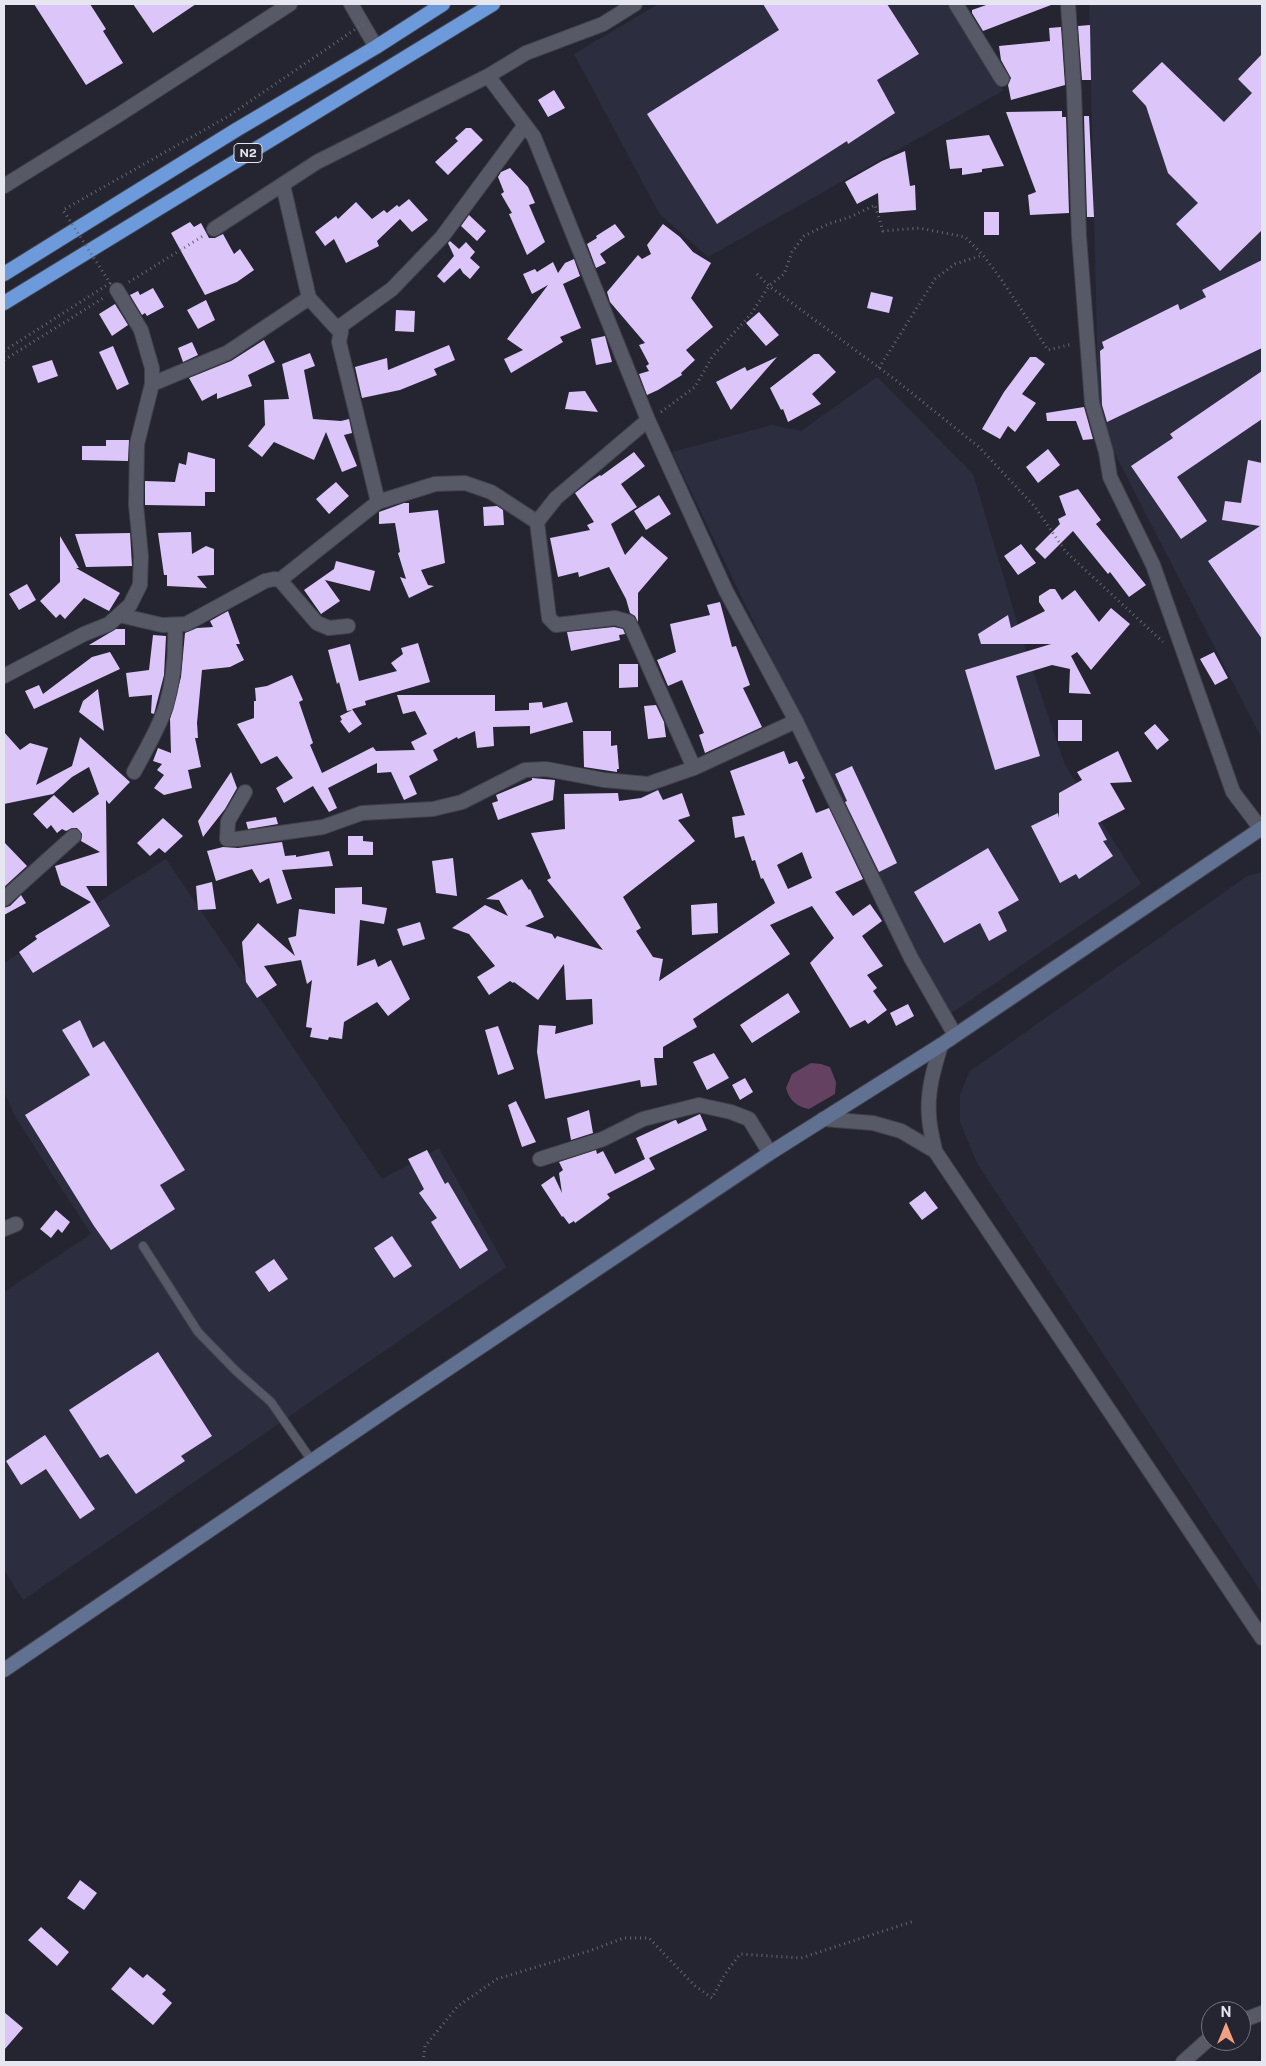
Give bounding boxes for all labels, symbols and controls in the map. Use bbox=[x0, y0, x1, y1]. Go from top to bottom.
road number: N2 bbox=[234, 144, 262, 162]
north arrow bbox=[1201, 2001, 1251, 2051]
text: N bbox=[1221, 2004, 1231, 2020]

